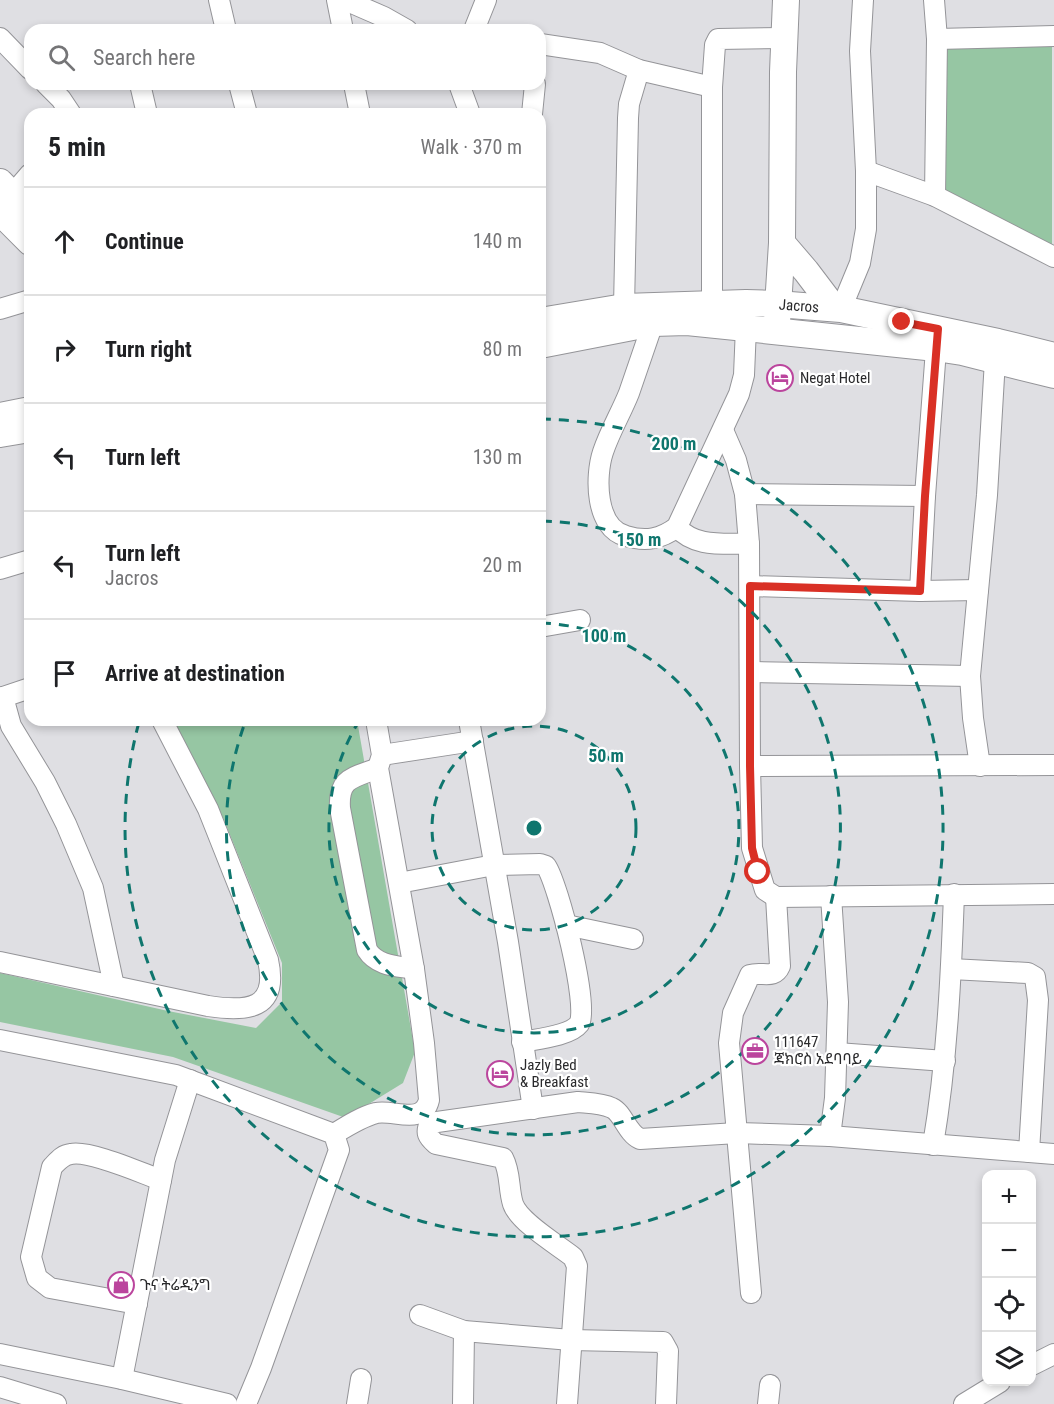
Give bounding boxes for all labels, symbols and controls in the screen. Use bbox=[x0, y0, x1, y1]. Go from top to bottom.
search box bbox=[24, 24, 546, 90]
icon: search bbox=[45, 41, 78, 74]
text: Search here bbox=[93, 45, 195, 70]
text: 5 min bbox=[48, 132, 106, 162]
text: Walk · 370 m bbox=[421, 135, 522, 159]
icon: ahead bbox=[48, 225, 81, 258]
text: Continue bbox=[105, 229, 184, 254]
text: 140 m bbox=[473, 229, 522, 253]
street label: Jacros bbox=[778, 296, 820, 316]
route end bbox=[888, 308, 914, 334]
icon: right bbox=[48, 333, 81, 366]
text: Turn right bbox=[105, 337, 192, 362]
text: 80 m bbox=[483, 337, 522, 361]
hotel icon: Negat Hotel bbox=[765, 363, 795, 393]
place label: Negat Hotel bbox=[800, 369, 871, 387]
text: 200 m bbox=[652, 433, 696, 454]
icon: left bbox=[48, 441, 81, 474]
text: Turn left bbox=[105, 445, 180, 470]
text: 130 m bbox=[473, 445, 522, 469]
text: 150 m bbox=[617, 529, 661, 550]
text: Turn left bbox=[105, 541, 180, 566]
icon: left bbox=[48, 549, 81, 582]
text: 20 m bbox=[483, 553, 522, 577]
text: Jacros bbox=[105, 566, 159, 590]
text: 100 m bbox=[582, 625, 626, 646]
icon: arrive bbox=[48, 657, 81, 690]
text: Arrive at destination bbox=[105, 661, 285, 686]
text: 50 m bbox=[588, 745, 624, 766]
centre of rings bbox=[524, 818, 544, 838]
route start bbox=[744, 858, 770, 884]
place label: 111647 ጃክሮስ አደባባይ bbox=[774, 1033, 862, 1068]
office icon: 111647 ጃክሮስ አደባባይ bbox=[740, 1036, 770, 1066]
place label: Jazly Bed & Breakfast bbox=[520, 1056, 588, 1091]
hotel icon: Jazly Bed & Breakfast bbox=[485, 1059, 515, 1089]
map controls bbox=[982, 1170, 1036, 1386]
button: + bbox=[982, 1170, 1036, 1224]
button: − bbox=[982, 1224, 1036, 1278]
shop icon: ጉና ትሬዲንግ bbox=[106, 1270, 136, 1300]
place label: ጉና ትሬዲንግ bbox=[140, 1276, 211, 1294]
button: locate bbox=[982, 1278, 1036, 1332]
button: layers bbox=[982, 1332, 1036, 1386]

